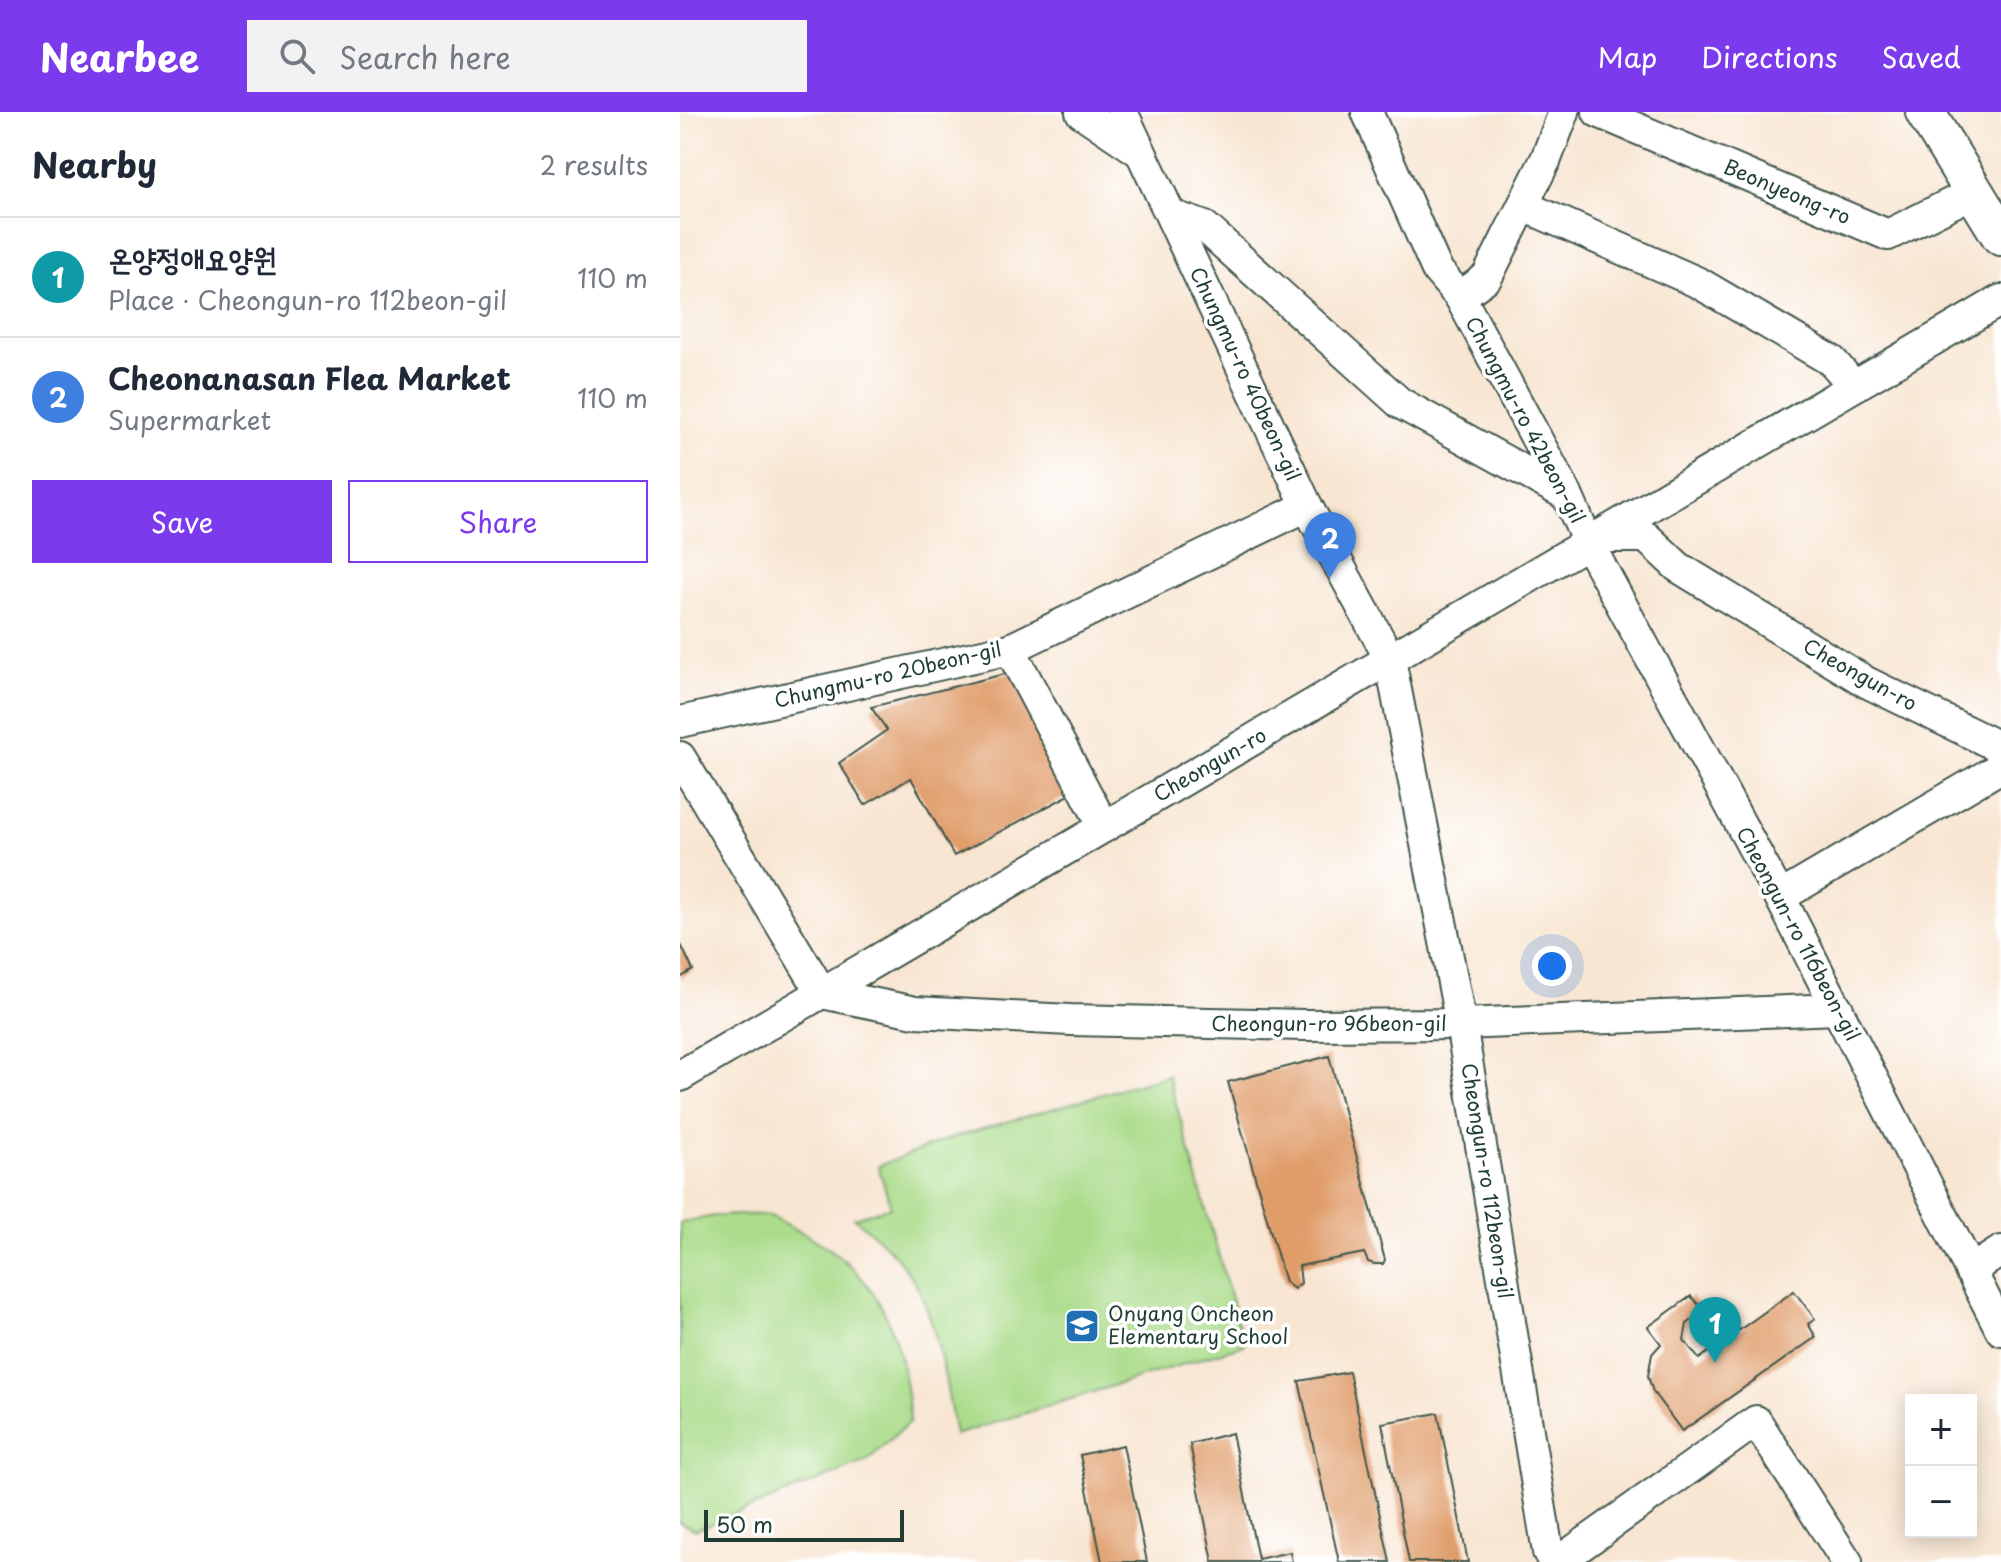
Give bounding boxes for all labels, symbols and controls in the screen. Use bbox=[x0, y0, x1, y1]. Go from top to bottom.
search box bbox=[247, 20, 807, 92]
text: Nearbee bbox=[40, 28, 199, 85]
icon: search bbox=[275, 34, 319, 78]
text: Search here bbox=[339, 34, 511, 79]
text: Map bbox=[1598, 35, 1657, 78]
text: Directions bbox=[1701, 35, 1838, 78]
text: Saved bbox=[1882, 35, 1961, 78]
text: Nearby bbox=[32, 138, 157, 190]
text: 2 results bbox=[540, 145, 648, 184]
street label: Beonyeong-ro bbox=[1719, 151, 1855, 231]
text: 온양정애요양원 bbox=[108, 235, 277, 280]
text: 1 bbox=[52, 258, 64, 297]
text: 110 m bbox=[577, 258, 648, 297]
street label: Chungmu-ro 40beon-gil bbox=[1183, 262, 1309, 486]
text: Place · Cheongun-ro 112beon-gil bbox=[108, 280, 507, 319]
street label: Chungmu-ro 42beon-gil bbox=[1459, 311, 1593, 528]
text: Cheonanasan Flea Market bbox=[108, 355, 511, 400]
text: 2 bbox=[49, 378, 67, 417]
text: 110 m bbox=[577, 378, 648, 417]
text: Supermarket bbox=[108, 400, 271, 439]
button: Save bbox=[32, 480, 332, 563]
button: Share bbox=[348, 480, 648, 563]
pin: 2 bbox=[1304, 512, 1356, 578]
street label: Cheongun-ro bbox=[1798, 630, 1923, 718]
street label: Chungmu-ro 20beon-gil bbox=[771, 633, 1005, 715]
street label: Cheongun-ro bbox=[1147, 720, 1272, 809]
street label: Cheongun-ro 116beon-gil bbox=[1730, 821, 1868, 1046]
your location bbox=[1532, 946, 1572, 986]
street label: Cheongun-ro 96beon-gil bbox=[1211, 1008, 1447, 1038]
street label: Cheongun-ro 112beon-gil bbox=[1455, 1061, 1521, 1301]
pin: 1 bbox=[1689, 1297, 1741, 1363]
place label: Onyang Oncheon Elementary School bbox=[1108, 1298, 1288, 1351]
school or university icon: Onyang Oncheon Elementary School bbox=[1063, 1307, 1101, 1345]
map controls bbox=[1905, 1394, 1977, 1538]
button: + bbox=[1905, 1394, 1977, 1466]
button: − bbox=[1905, 1466, 1977, 1538]
scale bar bbox=[704, 1506, 904, 1542]
text: 50 m bbox=[716, 1507, 773, 1540]

